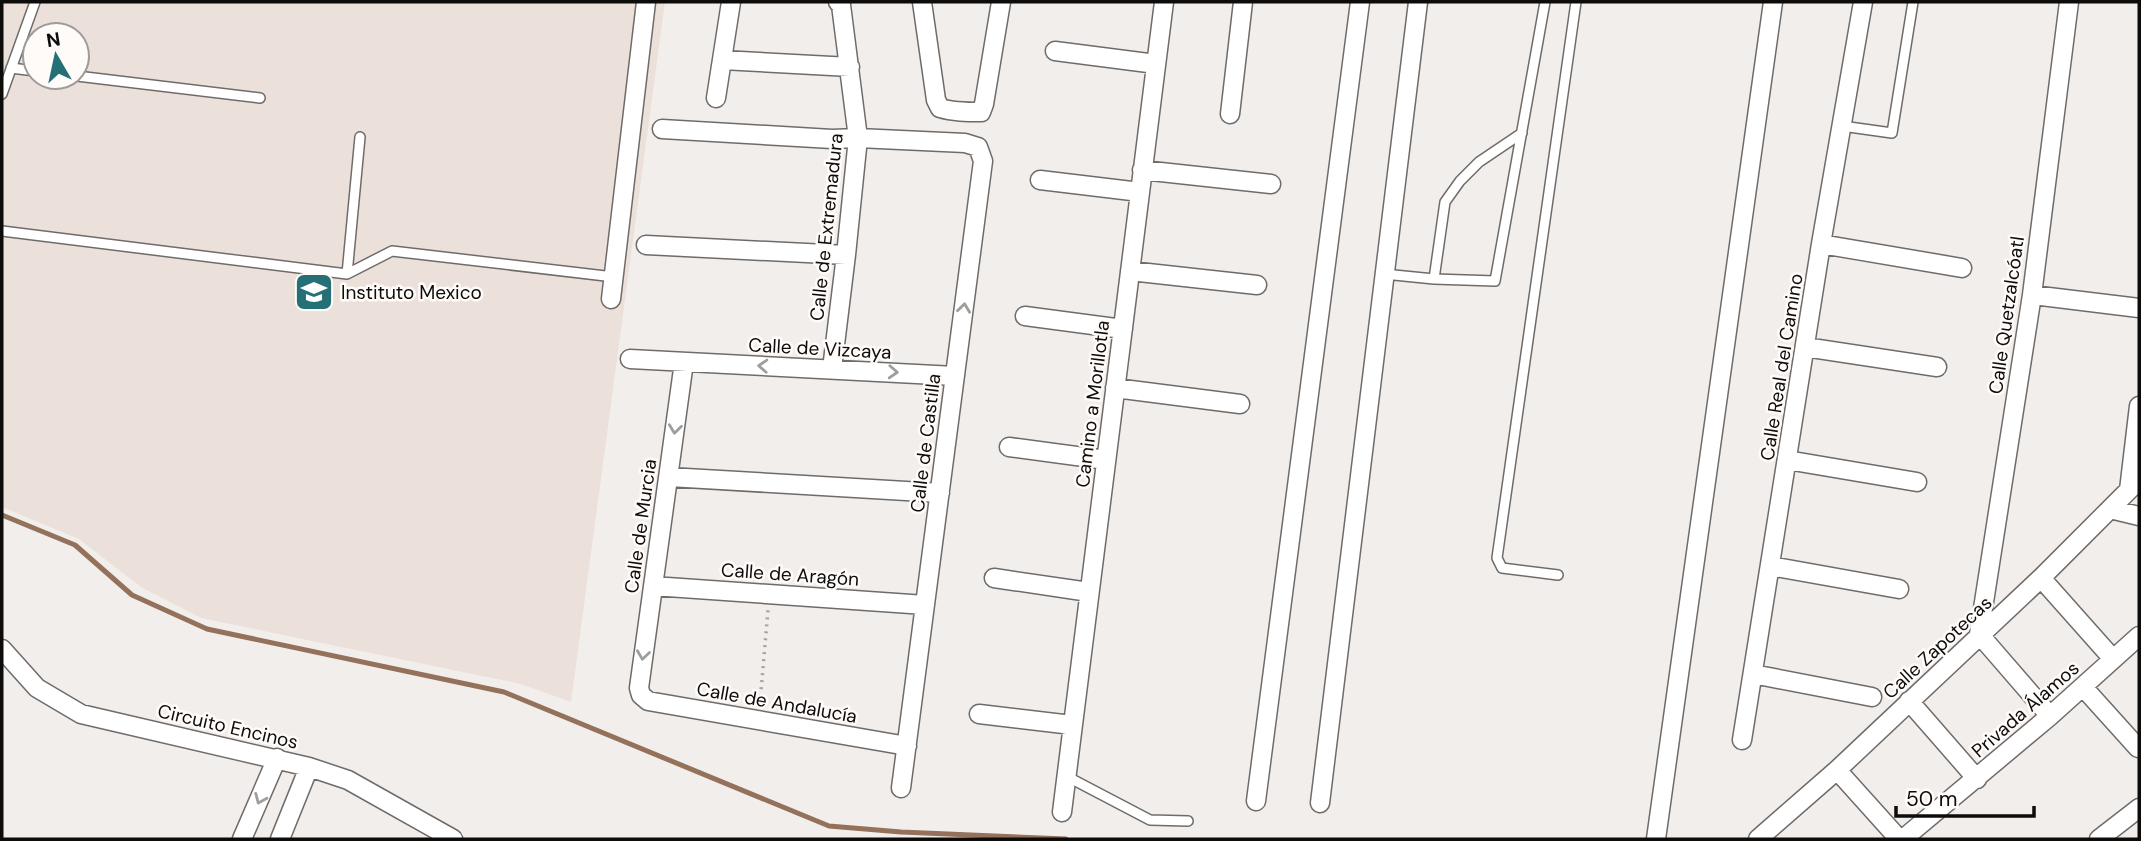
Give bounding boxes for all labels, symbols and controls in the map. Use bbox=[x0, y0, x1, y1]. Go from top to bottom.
north arrow bbox=[21, 21, 91, 91]
text: N bbox=[45, 26, 62, 53]
street label: Calle de Extremadura bbox=[804, 132, 849, 322]
street label: Calle Quetzalcóatl bbox=[1983, 235, 2030, 396]
school or university icon: Instituto Mexico bbox=[293, 271, 335, 313]
street label: Calle Real del Camino bbox=[1754, 272, 1809, 462]
place label: Instituto Mexico bbox=[341, 280, 482, 305]
one-way arrow bbox=[956, 302, 971, 314]
street label: Camino a Morillotla bbox=[1070, 319, 1115, 489]
street label: Calle de Vizcaya bbox=[748, 332, 892, 365]
one-way arrow bbox=[758, 358, 769, 373]
one-way arrow bbox=[888, 365, 899, 380]
street label: Calle de Castilla bbox=[905, 372, 946, 514]
one-way arrow bbox=[667, 424, 682, 435]
street label: Calle de Murcia bbox=[619, 457, 662, 595]
street label: Calle de Aragón bbox=[720, 557, 860, 592]
street label: Calle Zapotecas bbox=[1877, 590, 1997, 704]
one-way arrow bbox=[636, 649, 651, 661]
street label: Privada Álamos bbox=[1966, 656, 2084, 763]
street label: Calle de Andalucía bbox=[695, 676, 859, 729]
street label: Circuito Encinos bbox=[155, 698, 301, 755]
scale bar bbox=[1896, 774, 2034, 818]
text: 50 m bbox=[1906, 785, 1957, 813]
one-way arrow bbox=[254, 792, 268, 804]

